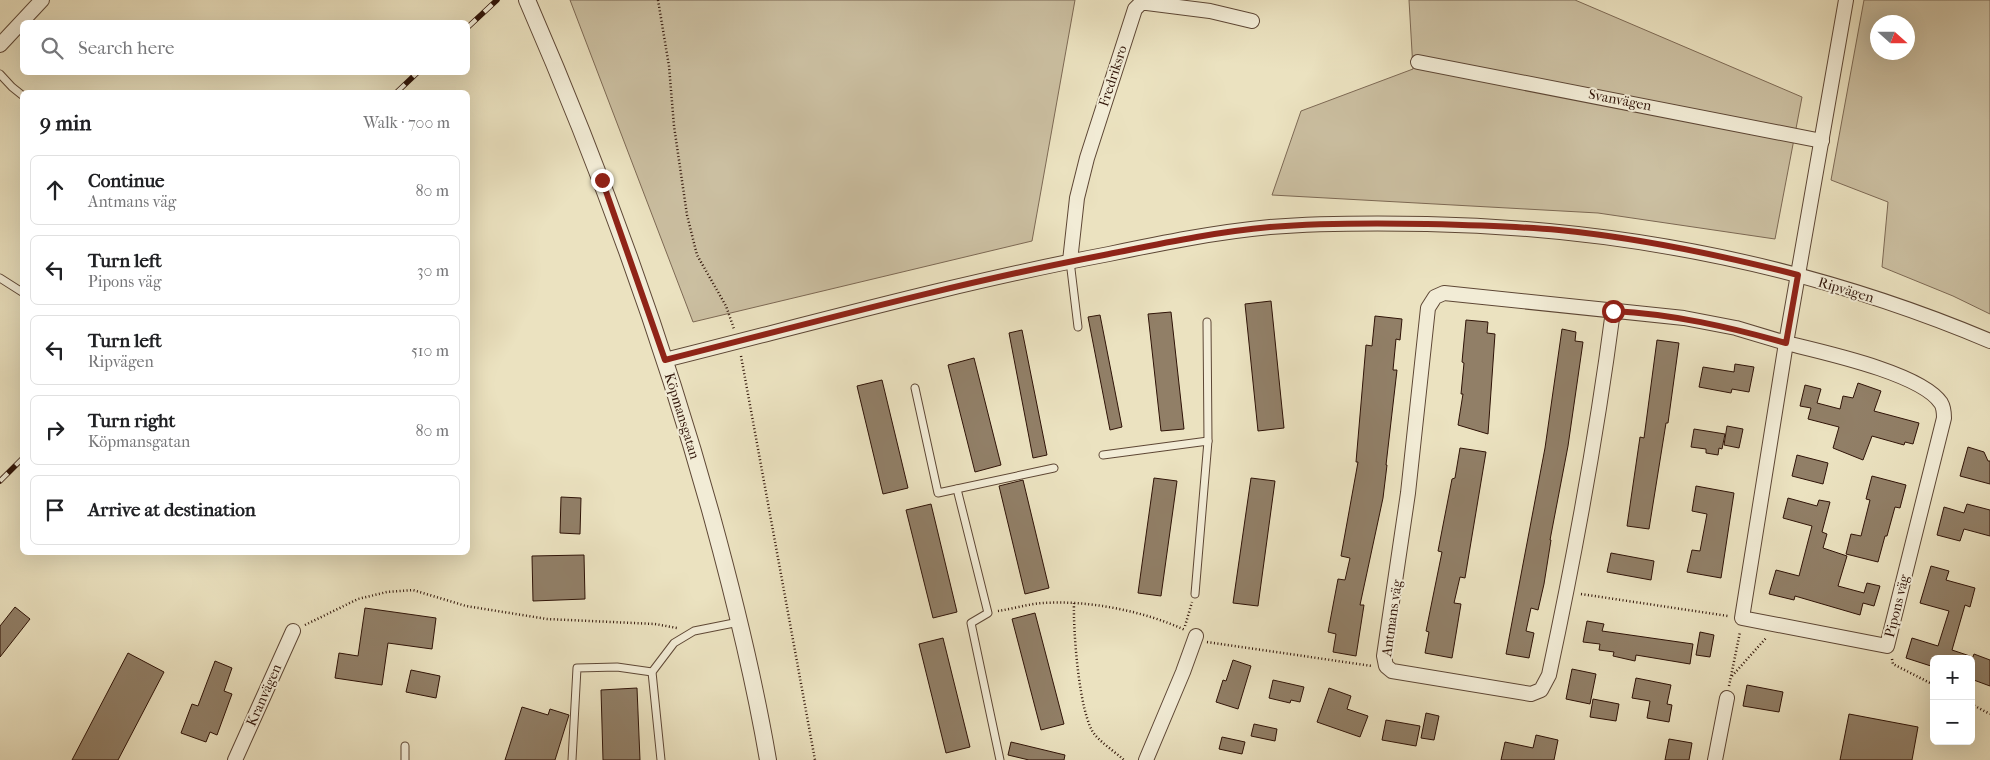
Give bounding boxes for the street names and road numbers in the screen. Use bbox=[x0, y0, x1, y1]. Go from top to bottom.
street label: Fredriksro bbox=[1095, 43, 1131, 109]
street label: Svanvägen bbox=[1587, 86, 1653, 114]
street label: Ripvägen bbox=[1816, 273, 1876, 307]
street label: Köpmansgatan bbox=[661, 371, 703, 461]
street label: Pipons väg bbox=[1881, 572, 1913, 639]
street label: Antmans väg bbox=[1378, 578, 1406, 658]
street label: Kranvägen bbox=[243, 661, 285, 729]

